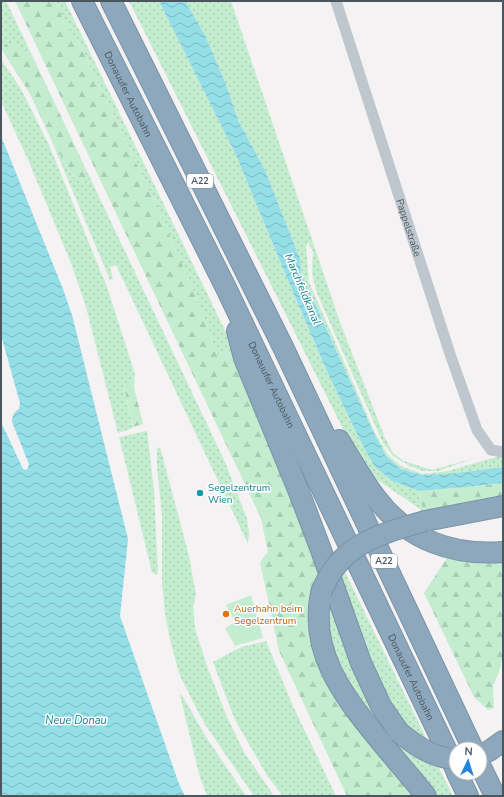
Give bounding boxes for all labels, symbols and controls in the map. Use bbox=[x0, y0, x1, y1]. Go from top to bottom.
street label: Donauufer Autobahn bbox=[100, 49, 155, 140]
road number: A22 bbox=[187, 174, 213, 188]
street label: Pappelstraße bbox=[392, 197, 424, 258]
water label: Marchfeldkanal bbox=[281, 251, 324, 327]
street label: Donauufer Autobahn bbox=[244, 339, 298, 431]
place label: Segelzentrum Wien bbox=[208, 481, 270, 507]
marker: Segelzentrum Wien bbox=[195, 488, 205, 498]
road number: A22 bbox=[371, 554, 397, 568]
place label: Auerhahn beim Segelzentrum bbox=[234, 602, 303, 628]
marker: Auerhahn beim Segelzentrum bbox=[221, 609, 231, 619]
street label: Donauufer Autobahn bbox=[384, 632, 437, 723]
water label: Neue Donau bbox=[45, 713, 107, 728]
north arrow bbox=[448, 741, 488, 781]
text: N bbox=[464, 744, 473, 759]

